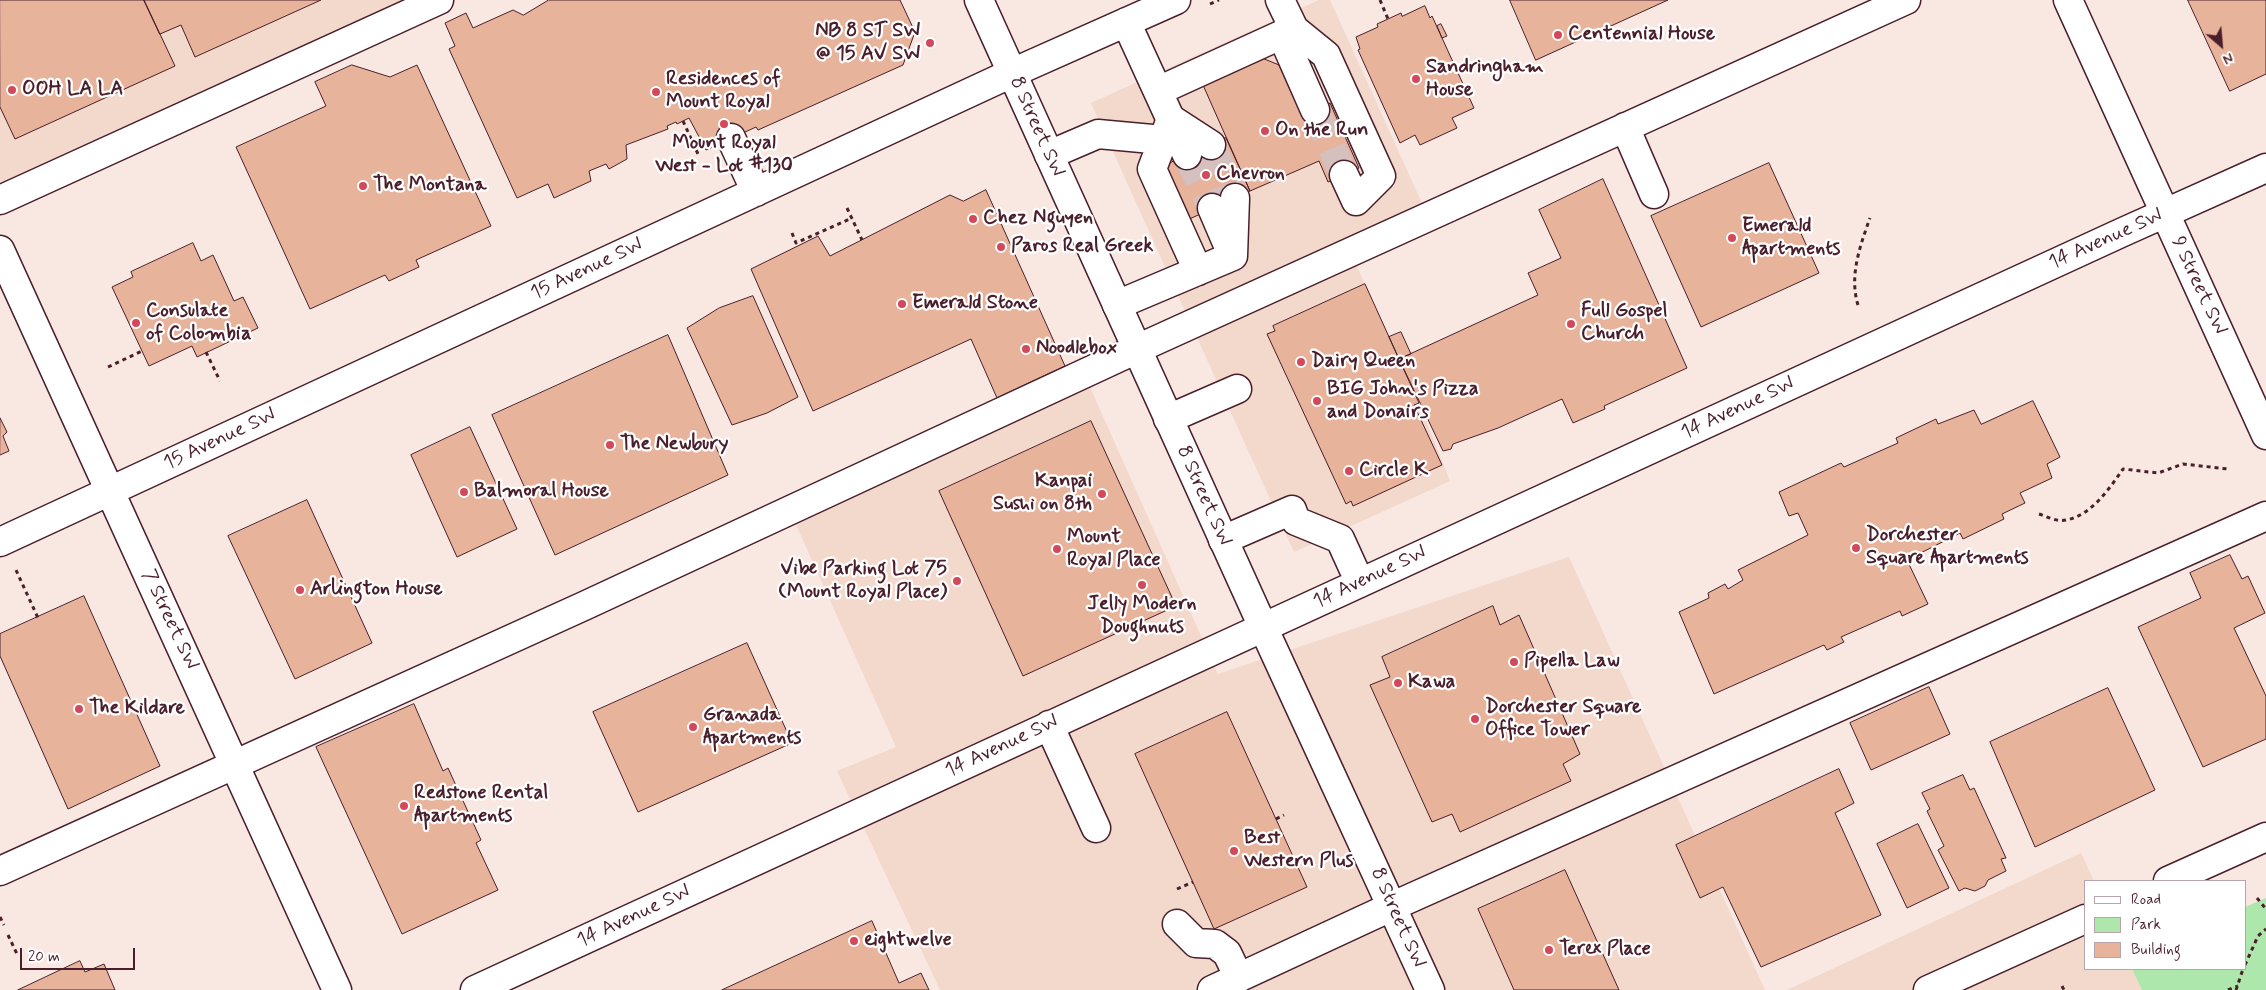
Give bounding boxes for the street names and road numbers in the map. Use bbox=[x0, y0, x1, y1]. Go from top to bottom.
street label: 8 Street SW bbox=[1003, 73, 1069, 181]
street label: 14 Avenue SW bbox=[2045, 204, 2167, 276]
street label: 9 Street SW bbox=[2165, 233, 2231, 339]
street label: 15 Avenue SW bbox=[527, 234, 647, 306]
street label: 14 Avenue SW bbox=[1678, 372, 1798, 446]
street label: 15 Avenue SW bbox=[160, 404, 280, 476]
street label: 8 Street SW bbox=[1170, 442, 1236, 550]
street label: 14 Avenue SW bbox=[1310, 541, 1430, 615]
street label: 7 Street SW bbox=[135, 566, 203, 674]
street label: 14 Avenue SW bbox=[942, 710, 1062, 784]
street label: 8 Street SW bbox=[1364, 864, 1430, 972]
street label: 14 Avenue SW bbox=[574, 880, 694, 954]

